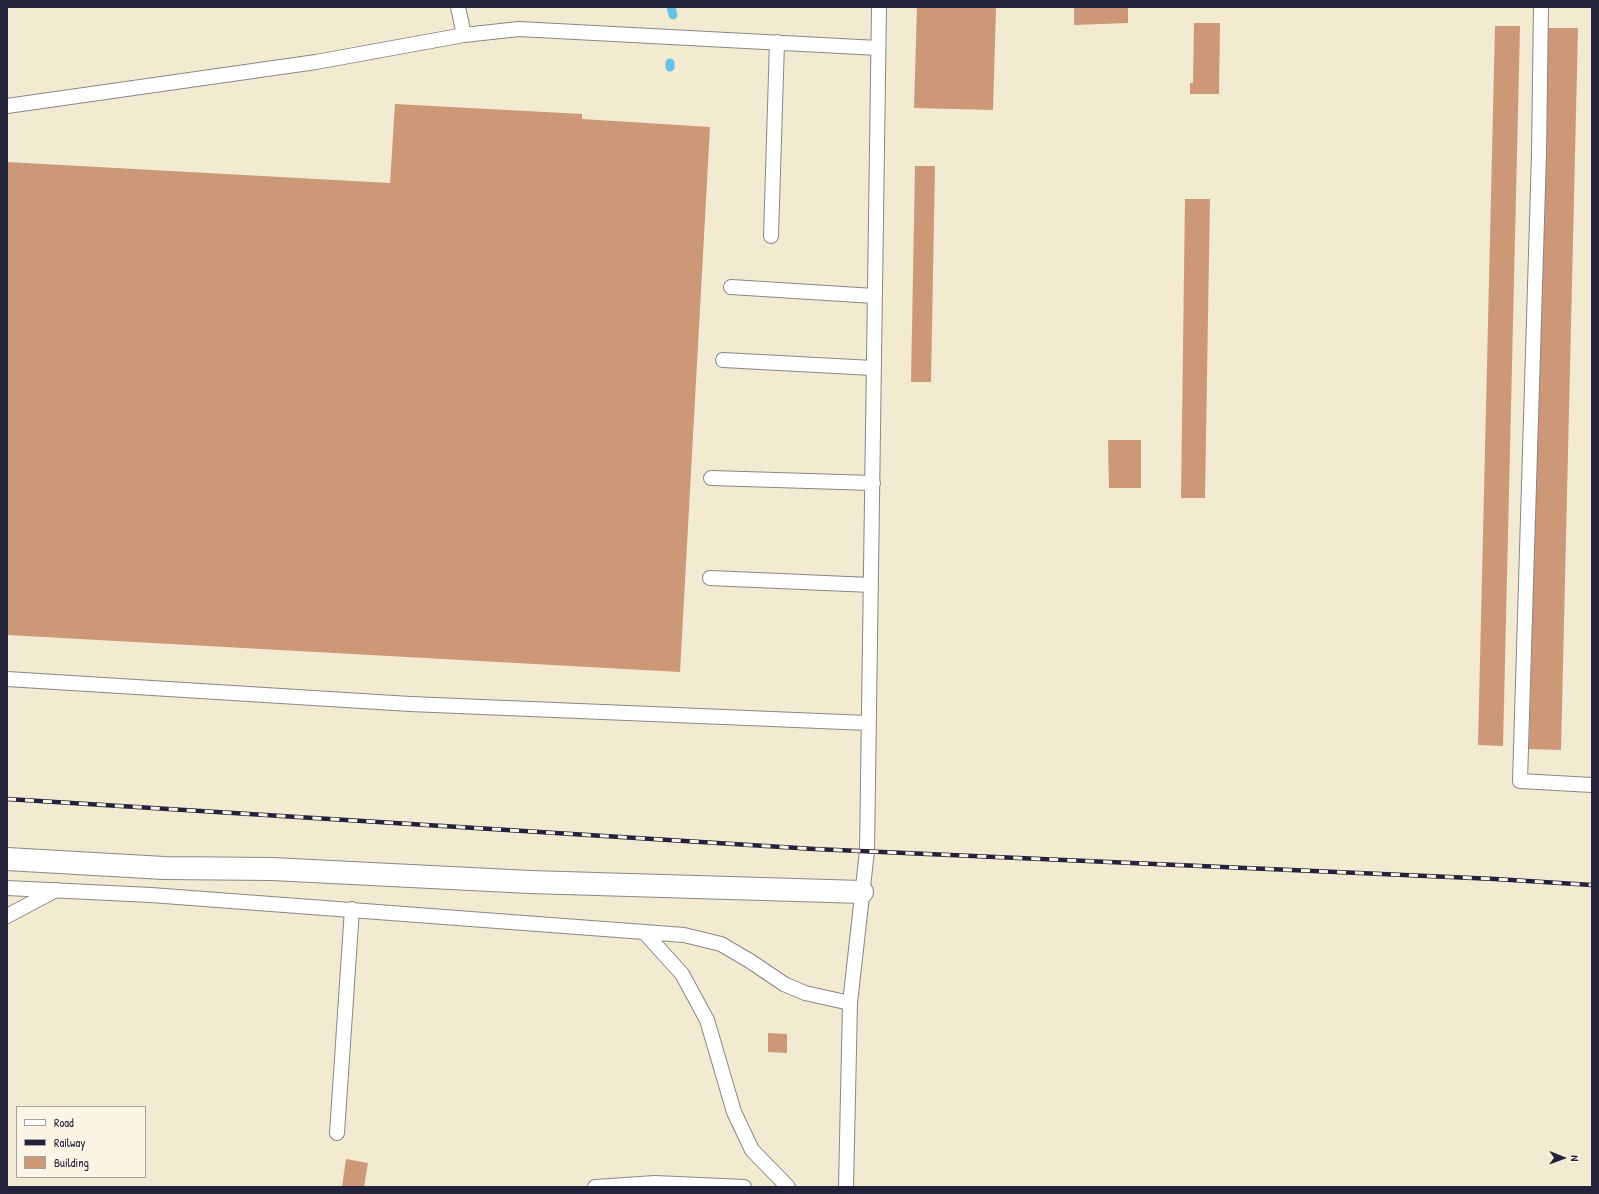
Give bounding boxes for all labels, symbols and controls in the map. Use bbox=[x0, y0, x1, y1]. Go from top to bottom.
legend bbox=[16, 1106, 146, 1178]
text: Road bbox=[54, 1114, 74, 1131]
text: Railway bbox=[54, 1134, 85, 1151]
north arrow bbox=[1543, 1138, 1583, 1178]
text: Building bbox=[54, 1154, 89, 1171]
text: N bbox=[1568, 1155, 1582, 1161]

